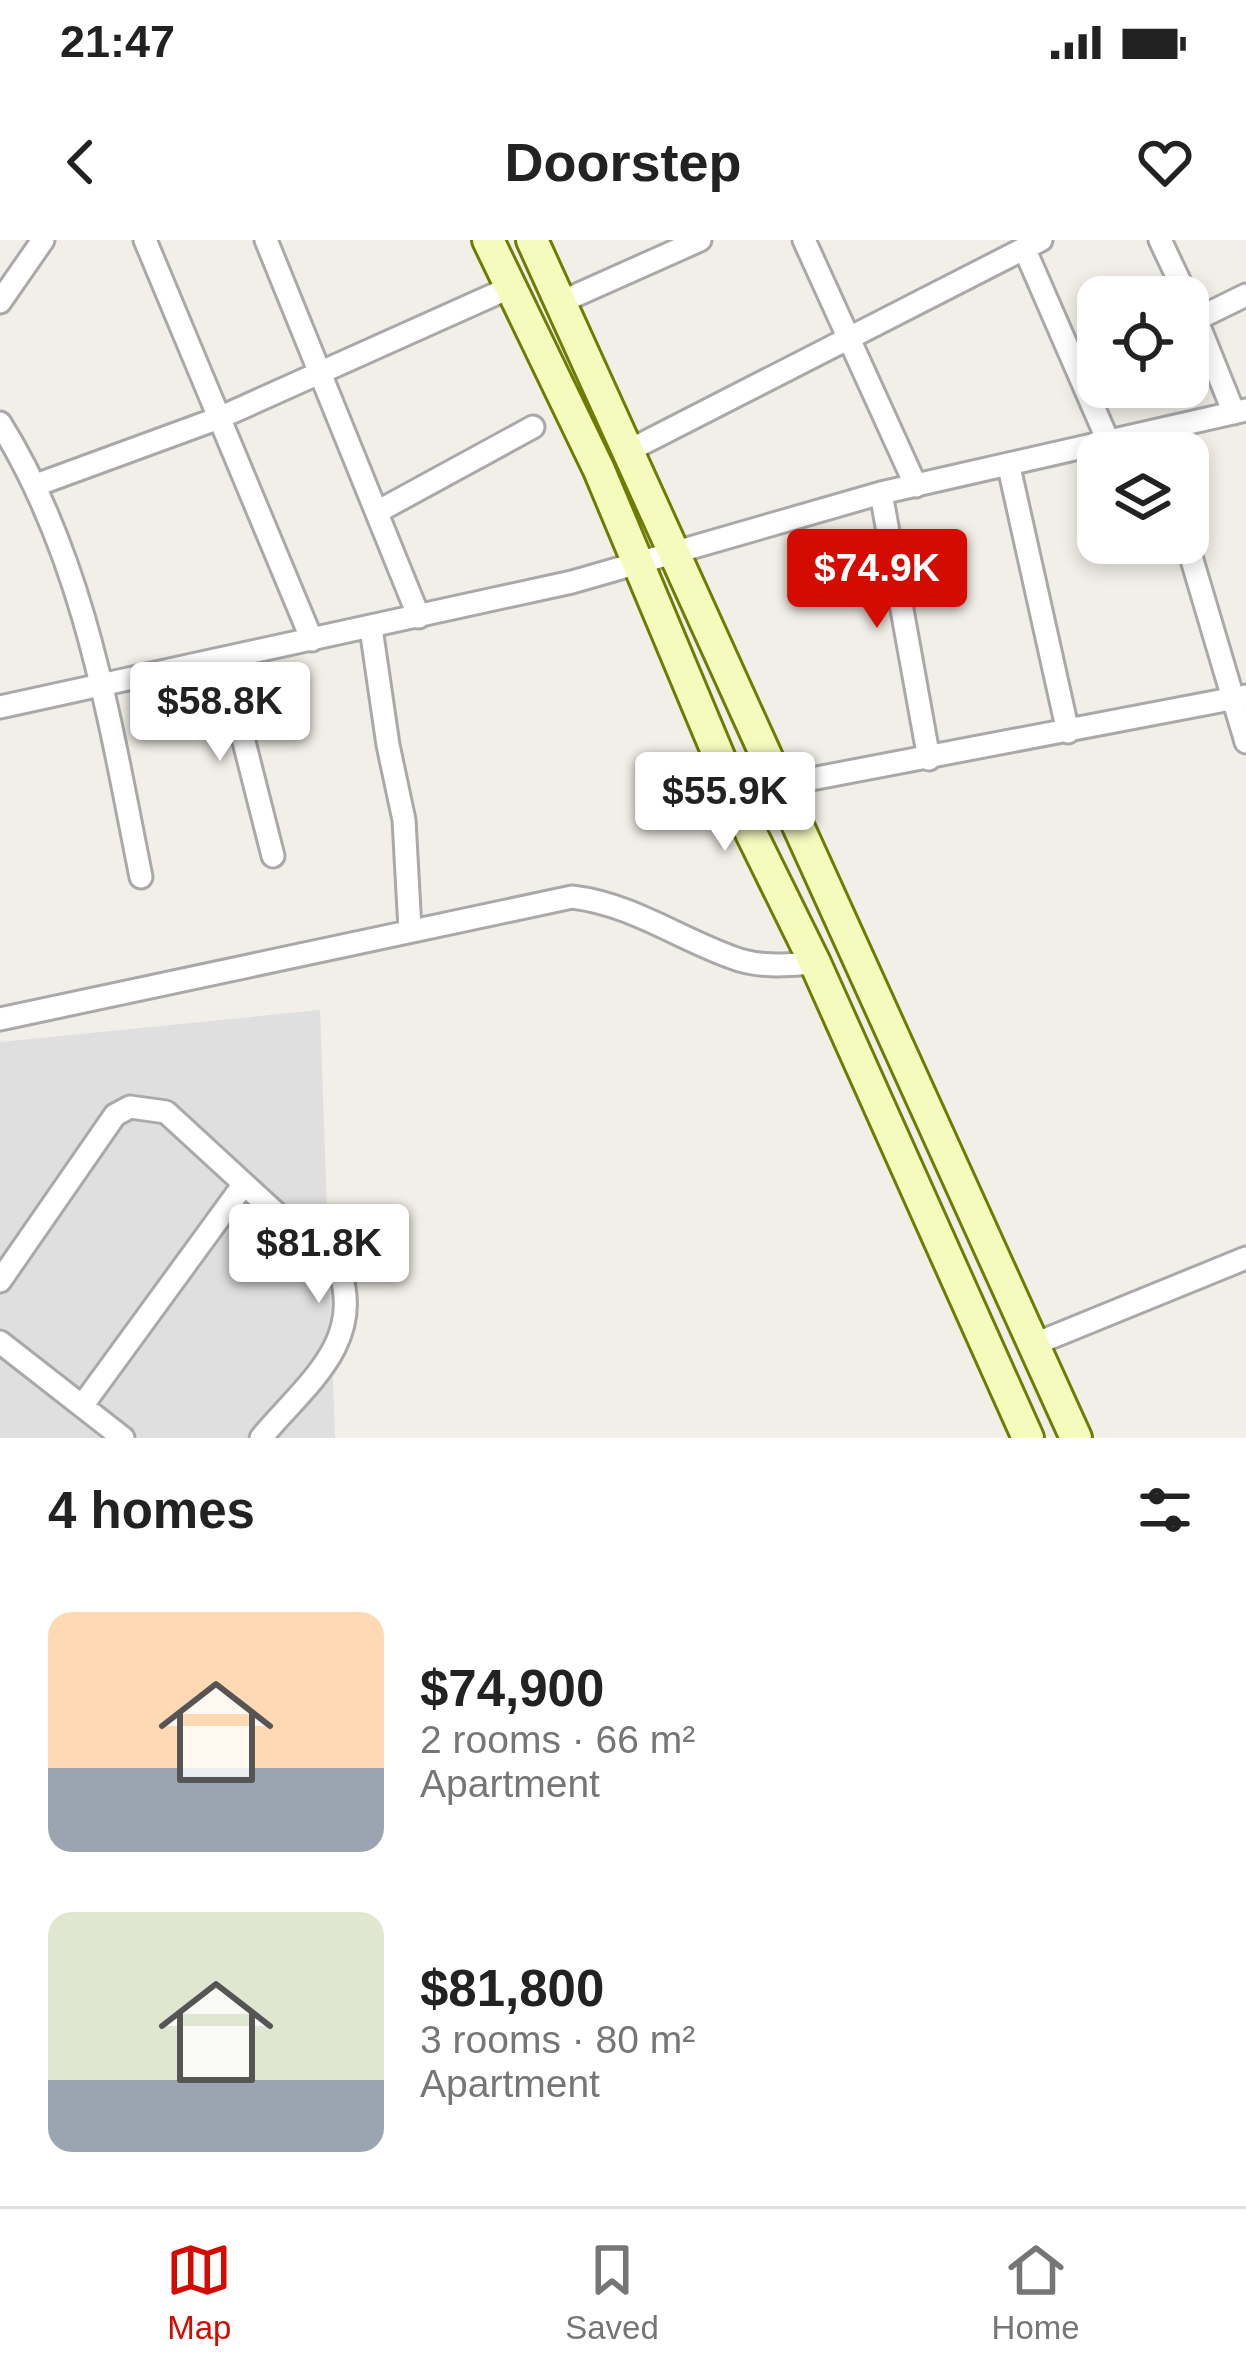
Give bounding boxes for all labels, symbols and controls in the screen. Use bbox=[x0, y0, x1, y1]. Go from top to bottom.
text: 21:47 bbox=[60, 16, 175, 67]
icon: back bbox=[48, 129, 114, 195]
icon: heart bbox=[1132, 129, 1198, 195]
text: Doorstep bbox=[504, 132, 742, 192]
map controls bbox=[1077, 276, 1209, 564]
button: locate bbox=[1077, 276, 1209, 408]
button: layers bbox=[1077, 432, 1209, 564]
pin: $74.9K bbox=[779, 529, 975, 631]
text: $74.9K bbox=[814, 546, 940, 589]
pin: $58.8K bbox=[122, 662, 318, 764]
text: $58.8K bbox=[157, 679, 283, 722]
pin: $55.9K bbox=[627, 752, 823, 854]
text: $55.9K bbox=[662, 769, 788, 812]
pin: $81.8K bbox=[221, 1204, 417, 1306]
text: $81.8K bbox=[256, 1221, 382, 1264]
icon: filters bbox=[1132, 1477, 1198, 1543]
text: 4 homes bbox=[48, 1482, 255, 1539]
icon: home bbox=[144, 1660, 288, 1804]
text: $74,900 bbox=[420, 1660, 604, 1717]
text: 2 rooms · 66 m² bbox=[420, 1718, 695, 1761]
text: Apartment bbox=[420, 1762, 600, 1805]
icon: home bbox=[144, 1960, 288, 2104]
text: $81,800 bbox=[420, 1960, 604, 2017]
text: 3 rooms · 80 m² bbox=[420, 2018, 695, 2061]
text: Apartment bbox=[420, 2062, 600, 2105]
tab: Map bbox=[166, 2237, 232, 2347]
tab: Saved bbox=[565, 2237, 659, 2347]
tab: Home bbox=[992, 2237, 1080, 2347]

